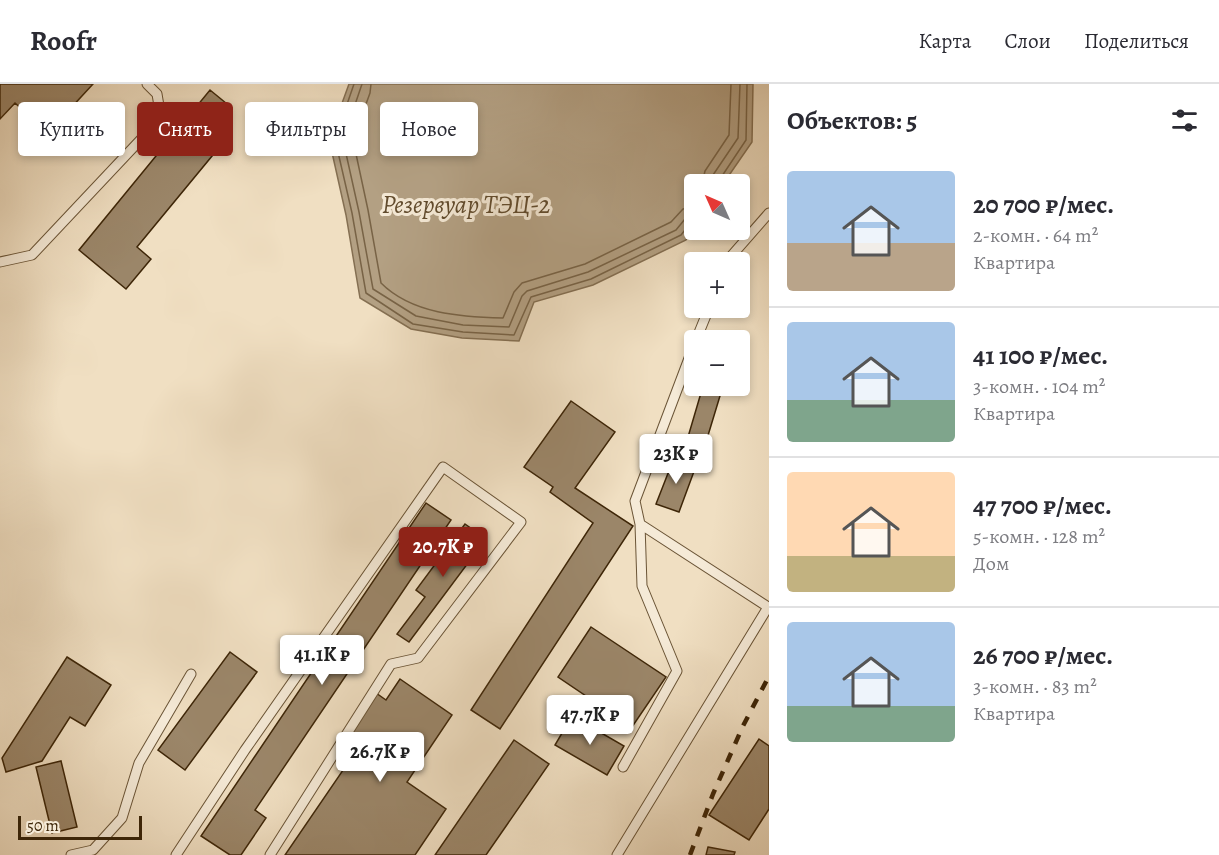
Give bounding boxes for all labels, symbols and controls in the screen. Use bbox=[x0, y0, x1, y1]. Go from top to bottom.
text: Roofr bbox=[30, 22, 97, 60]
text: Карта bbox=[918, 27, 971, 55]
text: Слои bbox=[1004, 27, 1051, 55]
text: Поделиться bbox=[1084, 27, 1189, 55]
chip: Купить bbox=[18, 102, 125, 156]
chip: Снять bbox=[137, 102, 233, 156]
chip: Фильтры bbox=[245, 102, 368, 156]
chip: Новое bbox=[380, 102, 478, 156]
text: Объектов: 5 bbox=[787, 103, 917, 138]
icon: filters bbox=[1168, 104, 1201, 137]
north arrow bbox=[684, 174, 750, 240]
map controls bbox=[684, 174, 750, 396]
water label: Резервуар ТЭЦ-2 bbox=[382, 187, 550, 222]
text: 20 700 ₽/мес. bbox=[973, 187, 1114, 222]
icon: home bbox=[835, 195, 907, 267]
text: 2-комн. · 64 m² bbox=[973, 222, 1098, 249]
text: Квартира bbox=[973, 249, 1055, 276]
button: + bbox=[684, 252, 750, 318]
button: − bbox=[684, 330, 750, 396]
text: 41 100 ₽/мес. bbox=[973, 338, 1108, 373]
icon: home bbox=[835, 346, 907, 418]
text: 3-комн. · 104 m² bbox=[973, 373, 1105, 400]
text: Квартира bbox=[973, 400, 1055, 427]
pin: 23K ₽ bbox=[634, 434, 718, 485]
text: 23K ₽ bbox=[653, 440, 699, 467]
text: 47 700 ₽/мес. bbox=[973, 488, 1112, 523]
icon: home bbox=[835, 496, 907, 568]
text: 5-комн. · 128 m² bbox=[973, 523, 1105, 550]
pin: 20.7K ₽ bbox=[388, 527, 498, 578]
text: 20.7K ₽ bbox=[413, 533, 473, 560]
text: Дом bbox=[973, 550, 1009, 577]
pin: 41.1K ₽ bbox=[267, 635, 377, 686]
text: 26 700 ₽/мес. bbox=[973, 638, 1113, 673]
text: 41.1K ₽ bbox=[294, 641, 350, 668]
icon: home bbox=[835, 646, 907, 718]
text: 3-комн. · 83 m² bbox=[973, 673, 1097, 700]
pin: 47.7K ₽ bbox=[535, 695, 645, 746]
text: Квартира bbox=[973, 700, 1055, 727]
text: 47.7K ₽ bbox=[561, 701, 619, 728]
pin: 26.7K ₽ bbox=[325, 732, 435, 783]
text: 26.7K ₽ bbox=[350, 738, 410, 765]
scale bar bbox=[18, 813, 142, 840]
text: 50 m bbox=[27, 815, 59, 837]

